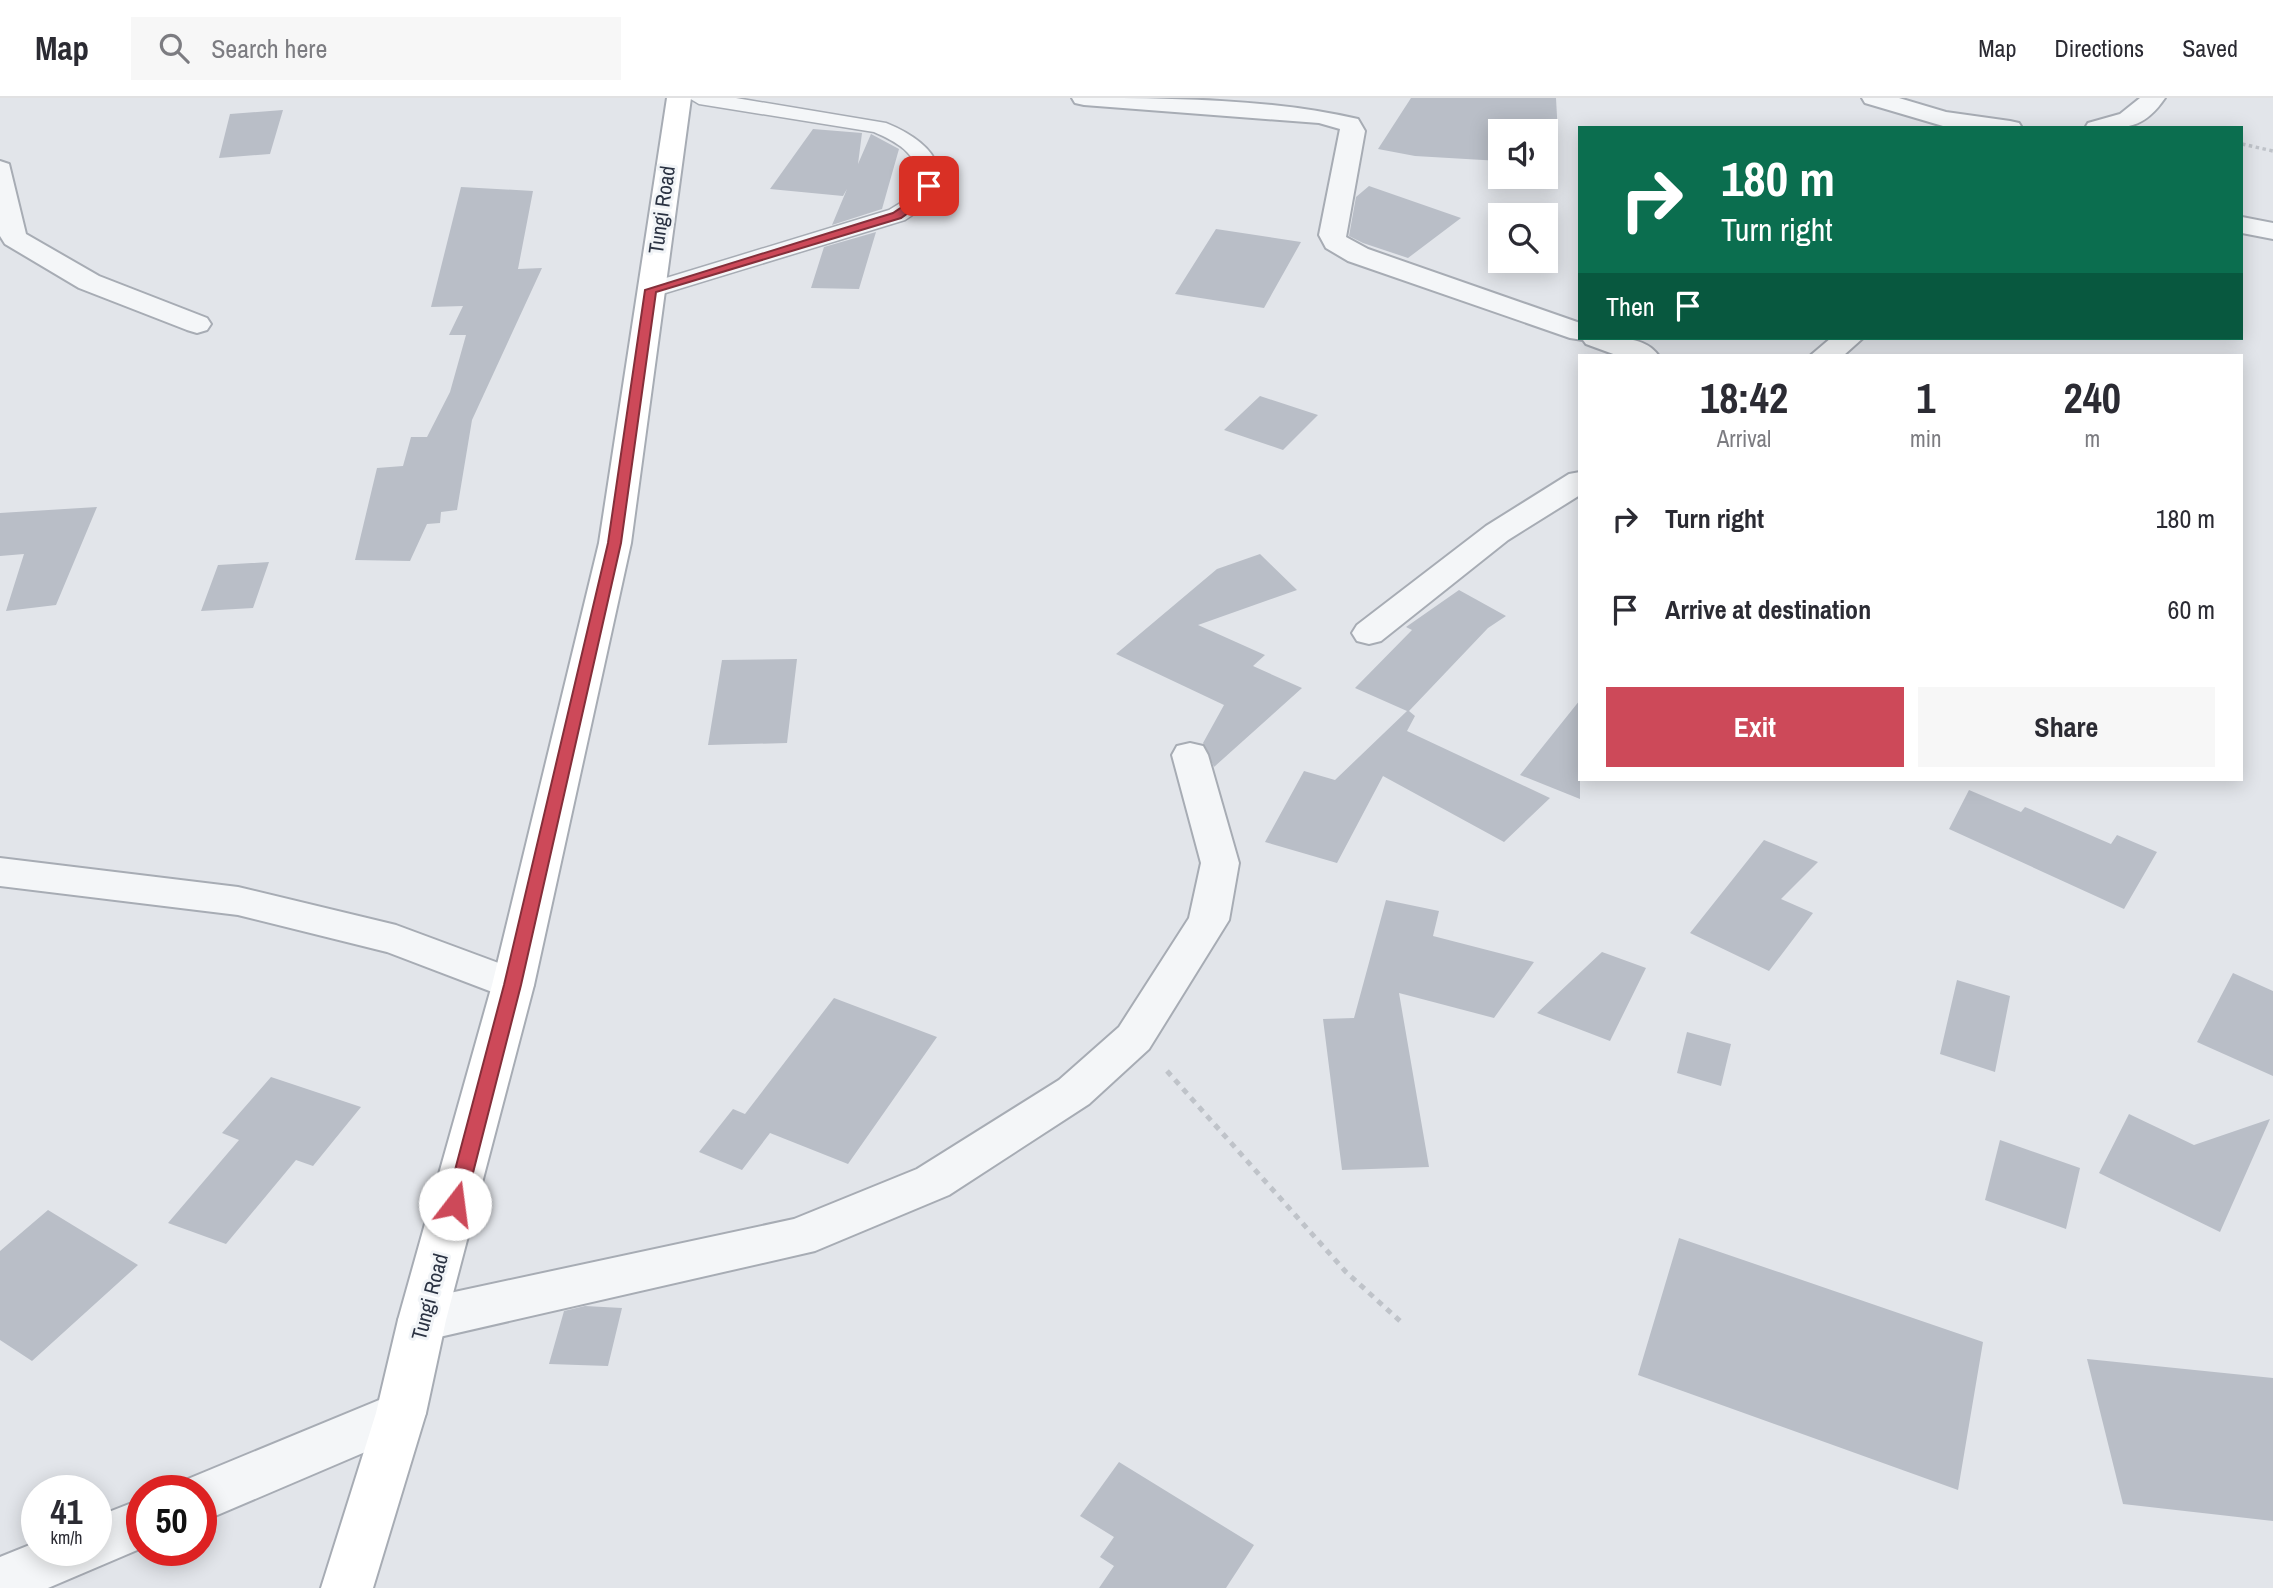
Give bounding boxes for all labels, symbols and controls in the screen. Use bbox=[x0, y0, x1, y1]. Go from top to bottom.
search box bbox=[131, 17, 621, 80]
text: Map bbox=[35, 26, 89, 70]
icon: search bbox=[155, 29, 193, 67]
text: Search here bbox=[211, 31, 327, 66]
text: Map bbox=[1978, 32, 2016, 64]
text: Directions bbox=[2054, 32, 2144, 64]
text: Saved bbox=[2182, 32, 2238, 64]
map controls bbox=[1488, 119, 1558, 273]
button: sound bbox=[1488, 119, 1558, 189]
text: 180 m bbox=[1721, 145, 1835, 211]
icon: right bbox=[1606, 154, 1697, 245]
pin bbox=[899, 156, 959, 216]
street label: Tungi Road bbox=[641, 164, 682, 256]
icon: arrive bbox=[910, 167, 948, 205]
button: search bbox=[1488, 203, 1558, 273]
text: Turn right bbox=[1721, 208, 1833, 251]
icon: arrive bbox=[1669, 287, 1707, 325]
text: Then bbox=[1606, 289, 1655, 324]
text: 18:42 bbox=[1700, 370, 1788, 426]
text: 1 bbox=[1916, 370, 1935, 426]
text: 240 bbox=[2064, 370, 2121, 426]
text: Arrival bbox=[1717, 423, 1771, 454]
text: min bbox=[1910, 423, 1942, 454]
text: m bbox=[2084, 423, 2100, 454]
icon: right bbox=[1606, 500, 1644, 538]
text: Turn right bbox=[1665, 501, 1764, 536]
text: 180 m bbox=[2156, 501, 2215, 536]
icon: arrive bbox=[1606, 591, 1644, 629]
text: Arrive at destination bbox=[1665, 592, 1871, 627]
text: 60 m bbox=[2168, 592, 2215, 627]
button: Exit bbox=[1606, 687, 1904, 767]
button: Share bbox=[1918, 687, 2215, 767]
position arrow bbox=[418, 1167, 492, 1241]
street label: Tungi Road bbox=[404, 1250, 455, 1343]
speed limit sign: 50 bbox=[126, 1475, 217, 1566]
text: 41 bbox=[51, 1488, 82, 1535]
text: km/h bbox=[51, 1525, 83, 1550]

